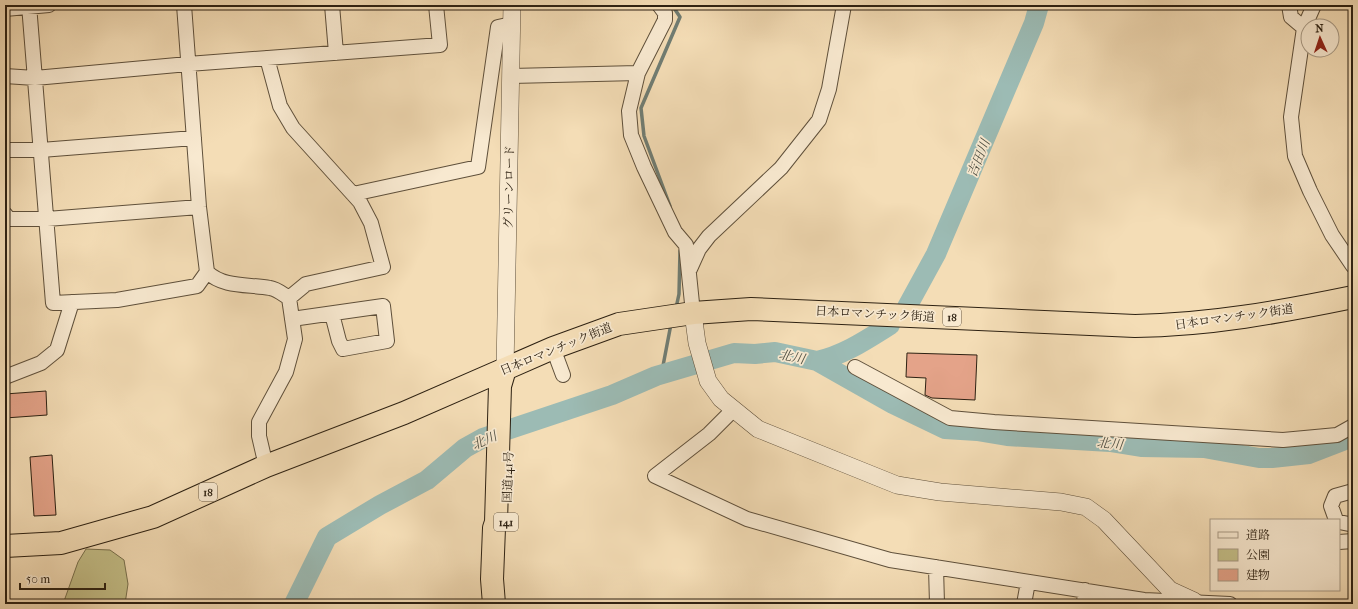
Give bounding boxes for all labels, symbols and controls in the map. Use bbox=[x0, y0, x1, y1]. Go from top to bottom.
north arrow bbox=[1300, 18, 1340, 58]
text: N bbox=[1315, 22, 1325, 35]
water label: 吉田川 bbox=[964, 135, 993, 179]
street label: グリーンロード bbox=[501, 145, 517, 229]
street label: 日本ロマンチック街道 bbox=[1174, 302, 1294, 332]
street label: 日本ロマンチック街道 bbox=[815, 304, 935, 324]
road number: 18 bbox=[943, 308, 961, 326]
street label: 日本ロマンチック街道 bbox=[498, 320, 614, 378]
water label: 北川 bbox=[778, 346, 808, 367]
water label: 北川 bbox=[469, 428, 501, 453]
water label: 北川 bbox=[1096, 435, 1126, 453]
street label: 国道141号 bbox=[500, 451, 516, 503]
road number: 18 bbox=[199, 483, 217, 501]
road number: 141 bbox=[494, 513, 518, 531]
legend bbox=[1210, 519, 1340, 591]
text: 道路 bbox=[1246, 528, 1270, 542]
text: 公園 bbox=[1246, 548, 1270, 562]
scale bar bbox=[20, 565, 105, 591]
text: 建物 bbox=[1246, 568, 1270, 582]
text: 50 m bbox=[26, 572, 50, 586]

